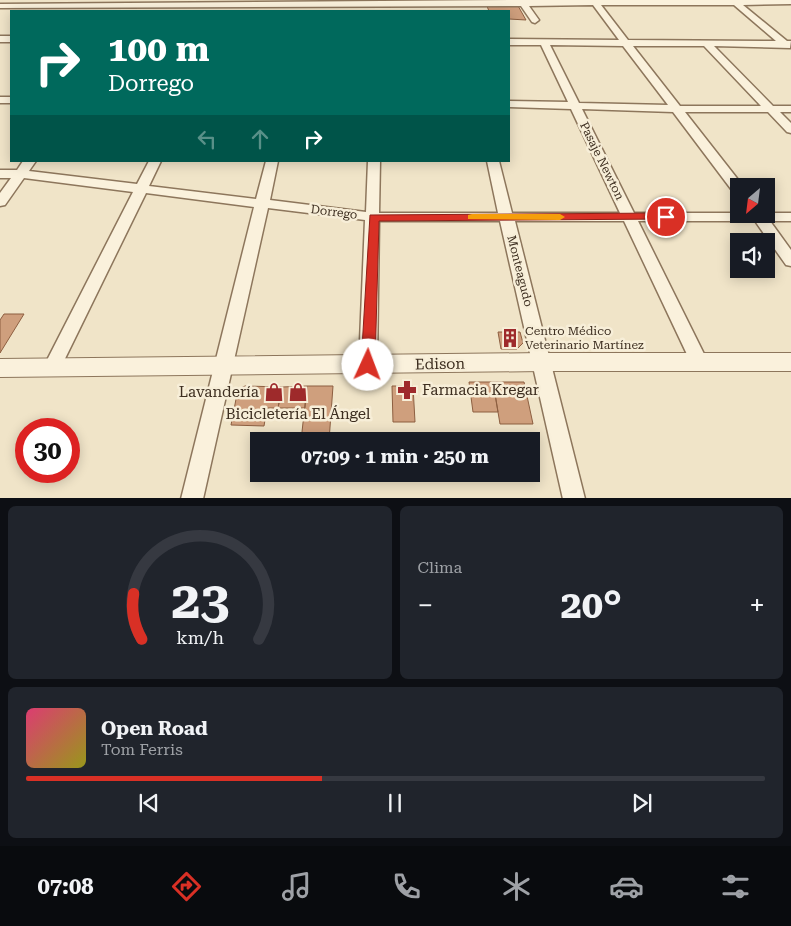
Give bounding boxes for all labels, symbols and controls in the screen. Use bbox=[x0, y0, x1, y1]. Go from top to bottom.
text: 100 m bbox=[108, 29, 209, 70]
icon: right bbox=[25, 30, 90, 95]
text: Dorrego bbox=[108, 71, 194, 96]
street label: Pasaje Newton bbox=[577, 120, 627, 202]
icon: left bbox=[193, 125, 221, 153]
icon: ahead bbox=[246, 125, 274, 153]
icon: right bbox=[299, 125, 327, 153]
north arrow bbox=[730, 178, 775, 222]
map controls bbox=[730, 178, 775, 278]
pin bbox=[645, 196, 687, 238]
street label: Dorrego bbox=[310, 202, 358, 222]
icon: arrive bbox=[652, 203, 680, 231]
button: sound bbox=[730, 233, 775, 278]
street label: Monteagudo bbox=[504, 234, 536, 308]
place label: Centro Médico Veterinario Martínez bbox=[525, 324, 644, 352]
building icon: Centro Médico Veterinario Martínez bbox=[499, 327, 521, 349]
position arrow bbox=[341, 338, 393, 390]
street label: Edison bbox=[415, 355, 466, 373]
pharmacy icon: Farmacia Kregar bbox=[396, 379, 418, 401]
shop icon: Lavandería bbox=[263, 381, 285, 403]
shop icon: Bicicletería El Ángel bbox=[287, 381, 309, 403]
place label: Farmacia Kregar bbox=[422, 381, 539, 399]
place label: Lavandería bbox=[179, 383, 259, 401]
place label: Bicicletería El Ángel bbox=[226, 405, 371, 423]
speed limit sign: 30 bbox=[15, 418, 80, 483]
text: 07:09 · 1 min · 250 m bbox=[301, 445, 489, 468]
text: Clima bbox=[418, 558, 462, 577]
text: 23 bbox=[171, 570, 229, 631]
text: 20° bbox=[561, 583, 622, 627]
text: − bbox=[418, 589, 433, 622]
text: + bbox=[749, 589, 765, 622]
text: km/h bbox=[176, 627, 224, 648]
text: Open Road bbox=[101, 717, 208, 740]
text: Tom Ferris bbox=[101, 740, 183, 759]
icon: previous bbox=[135, 789, 163, 817]
icon: pause bbox=[381, 789, 409, 817]
icon: next bbox=[628, 789, 656, 817]
icon: directions bbox=[169, 869, 204, 904]
icon: music bbox=[279, 869, 314, 904]
icon: phone bbox=[389, 869, 424, 904]
icon: climate bbox=[499, 869, 534, 904]
icon: car bbox=[609, 869, 644, 904]
icon: filters bbox=[718, 869, 753, 904]
text: 07:08 bbox=[37, 874, 94, 899]

